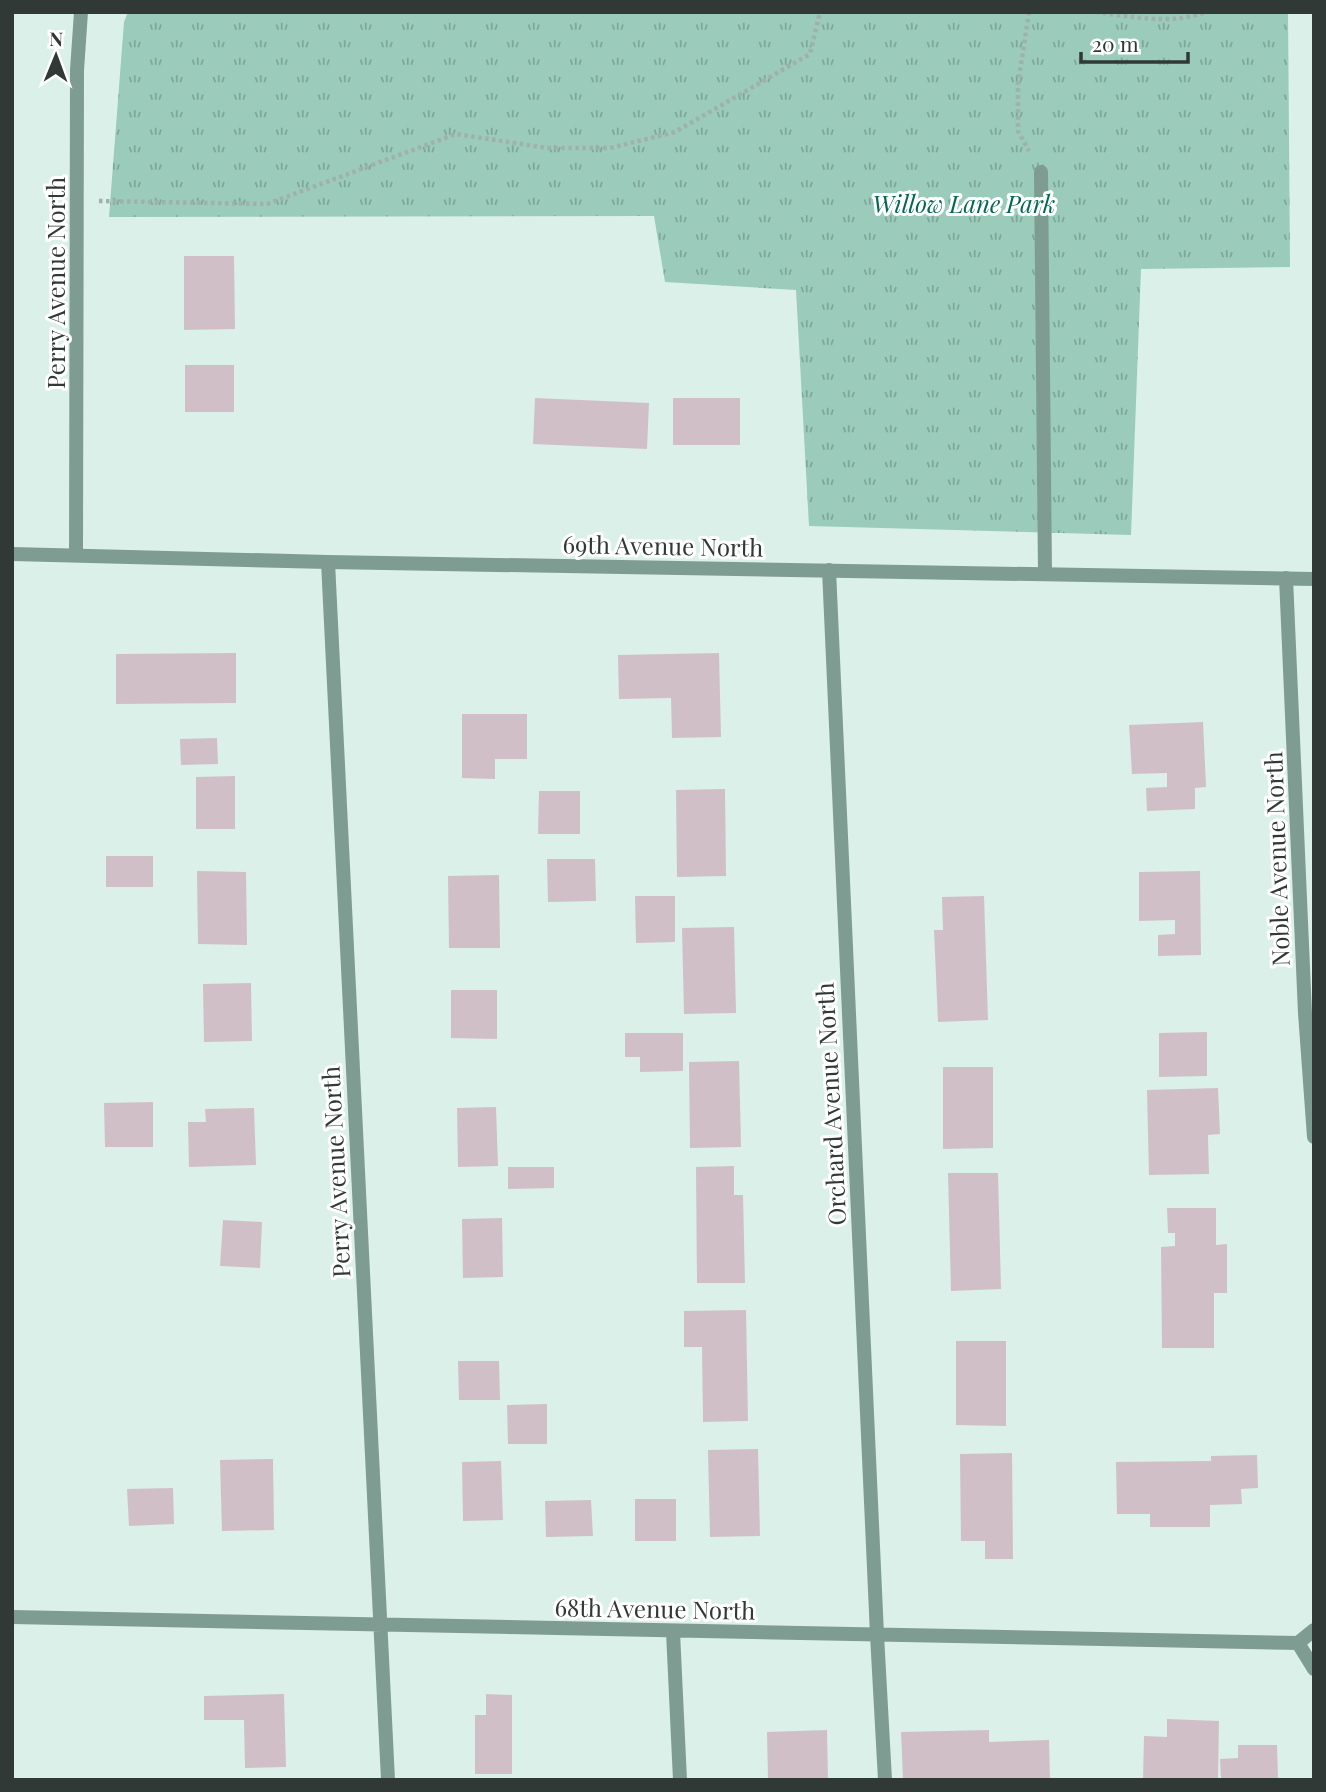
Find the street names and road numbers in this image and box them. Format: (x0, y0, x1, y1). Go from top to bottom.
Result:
street label: Perry Avenue North (39, 177, 71, 389)
street label: 69th Avenue North (562, 527, 764, 563)
street label: Noble Avenue North (1256, 751, 1296, 967)
street label: Orchard Avenue North (808, 982, 852, 1226)
street label: Perry Avenue North (313, 1065, 357, 1279)
street label: 68th Avenue North (554, 1590, 756, 1626)

